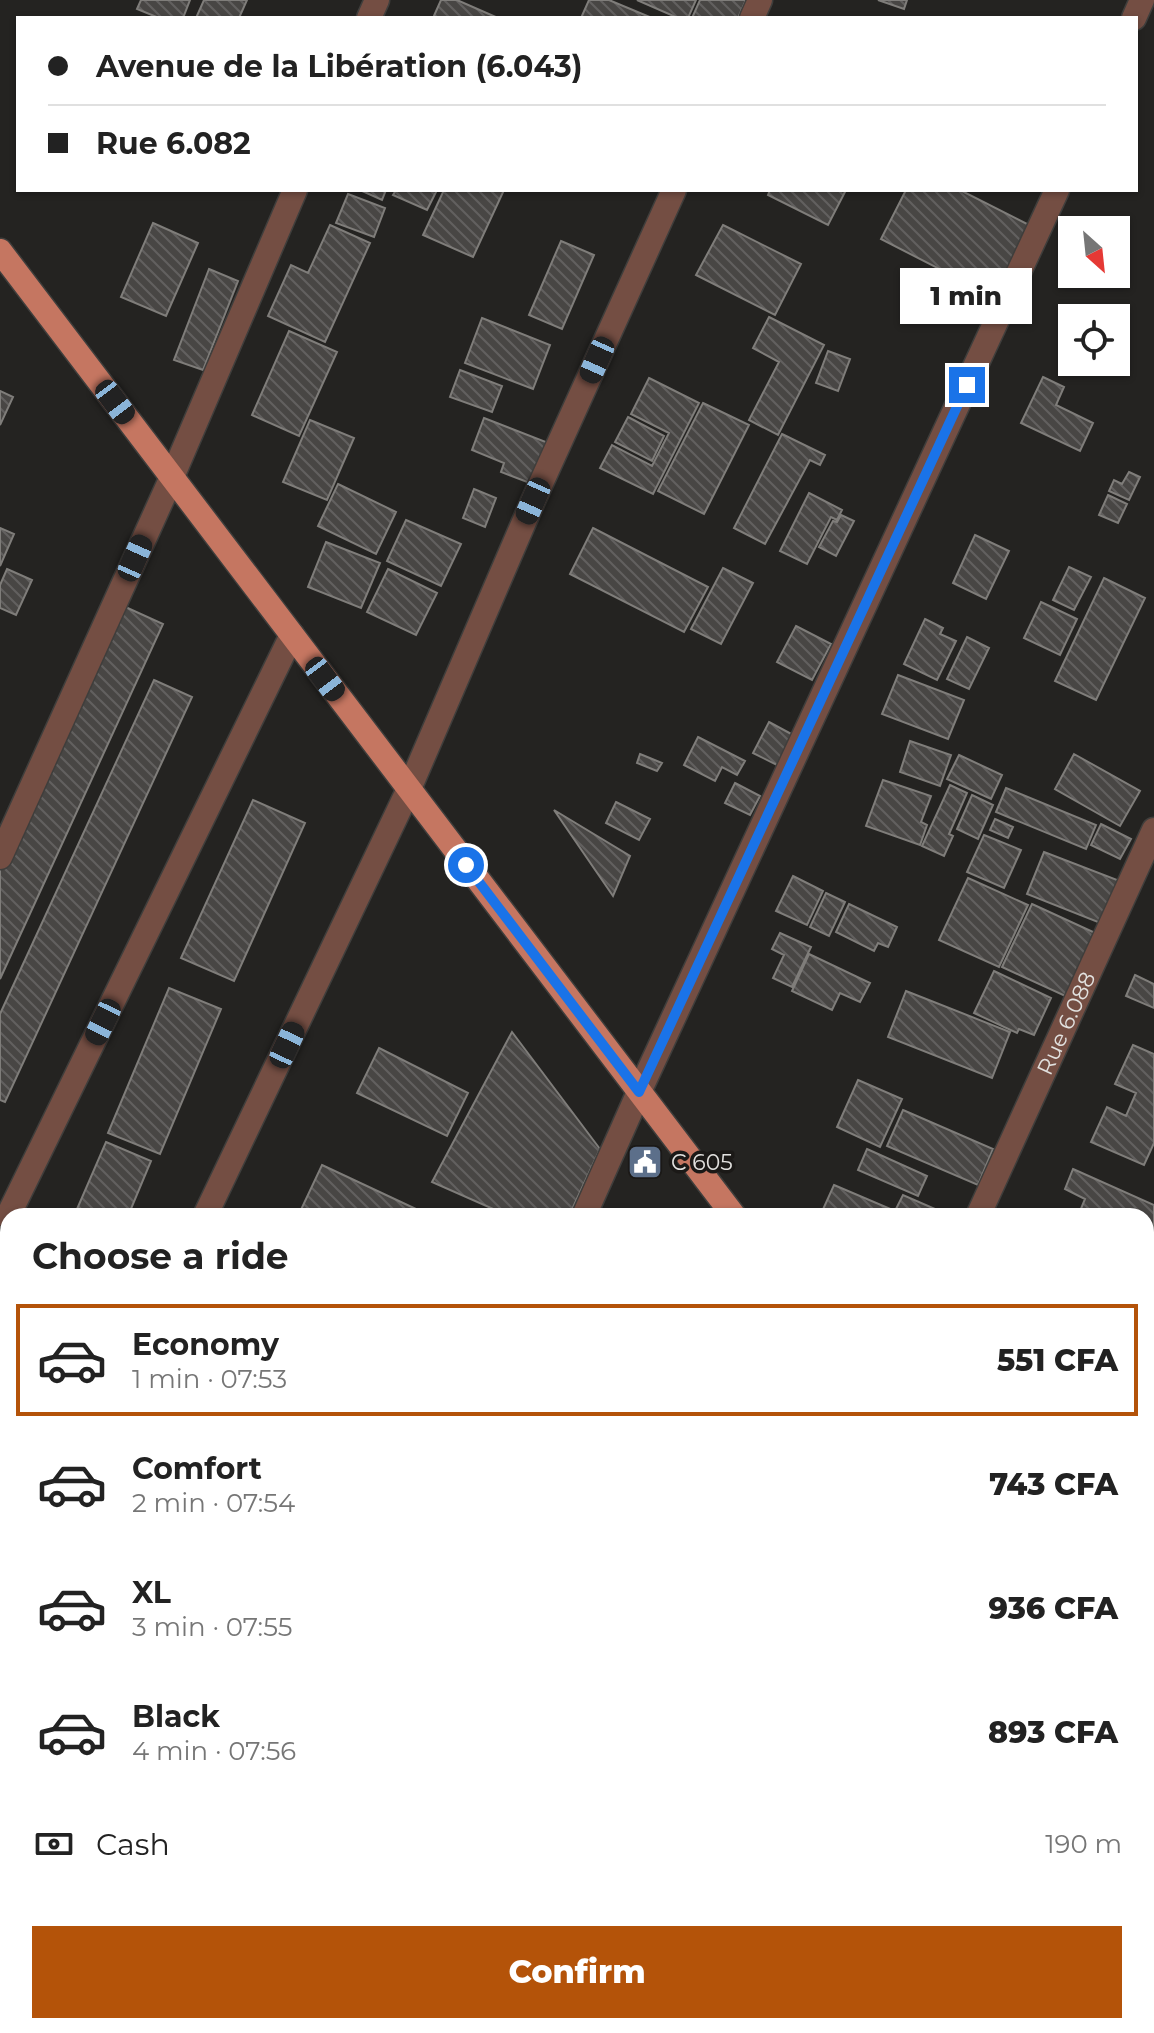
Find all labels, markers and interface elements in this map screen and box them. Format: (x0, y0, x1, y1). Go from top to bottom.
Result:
text: Avenue de la Libération (6.043) (96, 48, 582, 85)
text: Rue 6.082 (96, 125, 251, 162)
north arrow (1058, 216, 1130, 288)
map controls (1058, 216, 1130, 376)
callout: 1 min (901, 269, 1033, 325)
text: 1 min (930, 280, 1002, 312)
button: locate (1058, 304, 1130, 376)
car (576, 333, 618, 387)
route end (949, 367, 985, 403)
car (91, 376, 139, 428)
car (512, 474, 554, 528)
car (114, 531, 156, 585)
car (301, 653, 349, 705)
route start (448, 847, 484, 883)
street label: Rue 6.088 (1031, 967, 1101, 1079)
car (82, 995, 124, 1049)
car (266, 1018, 308, 1072)
public building icon: C 605 (626, 1143, 664, 1181)
place label: C 605 (671, 1149, 733, 1176)
text: Choose a ride (32, 1234, 289, 1278)
icon: car (36, 1324, 108, 1396)
text: Economy (132, 1326, 279, 1363)
text: 551 CFA (997, 1342, 1118, 1379)
text: 1 min · 07:53 (132, 1363, 287, 1395)
icon: car (36, 1448, 108, 1520)
text: Comfort (132, 1450, 262, 1487)
text: 743 CFA (989, 1466, 1118, 1503)
text: 2 min · 07:54 (132, 1487, 295, 1519)
icon: car (36, 1572, 108, 1644)
text: XL (132, 1574, 171, 1611)
text: 936 CFA (989, 1590, 1118, 1627)
text: 3 min · 07:55 (132, 1611, 292, 1643)
icon: car (36, 1696, 108, 1768)
text: Black (132, 1698, 220, 1735)
text: 893 CFA (988, 1714, 1118, 1751)
text: 4 min · 07:56 (132, 1735, 296, 1767)
icon: cash (32, 1822, 76, 1866)
text: Cash (96, 1826, 170, 1863)
text: 190 m (1045, 1828, 1122, 1860)
button: Confirm (32, 1926, 1122, 2018)

